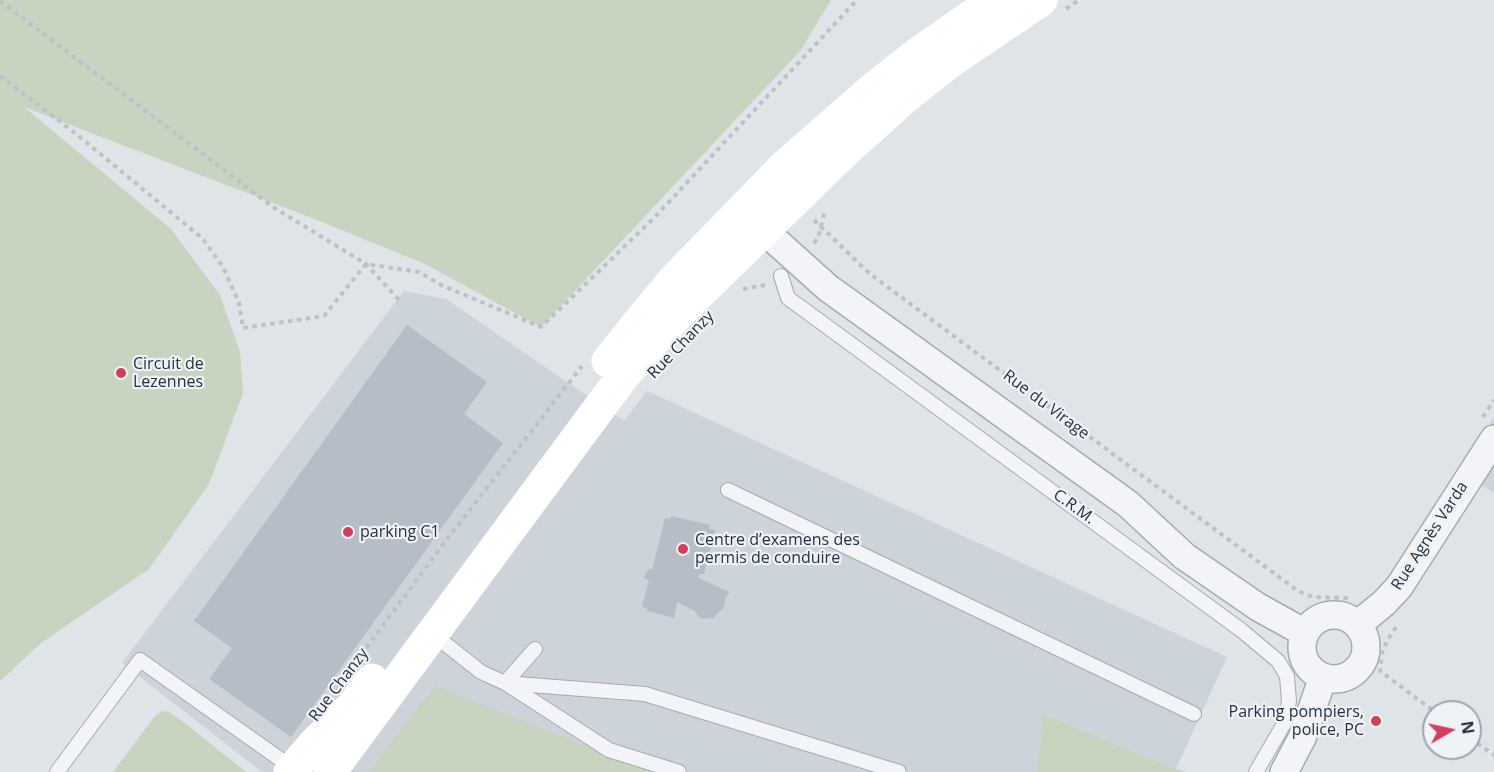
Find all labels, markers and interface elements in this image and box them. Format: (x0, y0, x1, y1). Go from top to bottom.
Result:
street label: Rue Chanzy (644, 307, 718, 383)
place label: Circuit de Lezennes (133, 354, 204, 392)
marker: Circuit de Lezennes (114, 366, 128, 380)
street label: Rue du Virage (999, 366, 1093, 444)
street label: Rue Agnès Varda (1388, 478, 1472, 594)
street label: C.R.M. (1049, 485, 1099, 529)
place label: parking C1 (360, 522, 440, 542)
marker: parking C1 (341, 525, 355, 539)
place label: Centre d’examens des permis de conduire (695, 530, 860, 568)
marker: Centre d’examens des permis de conduire (676, 542, 690, 556)
street label: Rue Chanzy (305, 645, 373, 725)
north arrow (1422, 700, 1482, 760)
place label: Parking pompiers, police, PC (1228, 702, 1364, 740)
marker: Parking pompiers, police, PC (1369, 714, 1383, 728)
text: N (1456, 719, 1480, 736)

